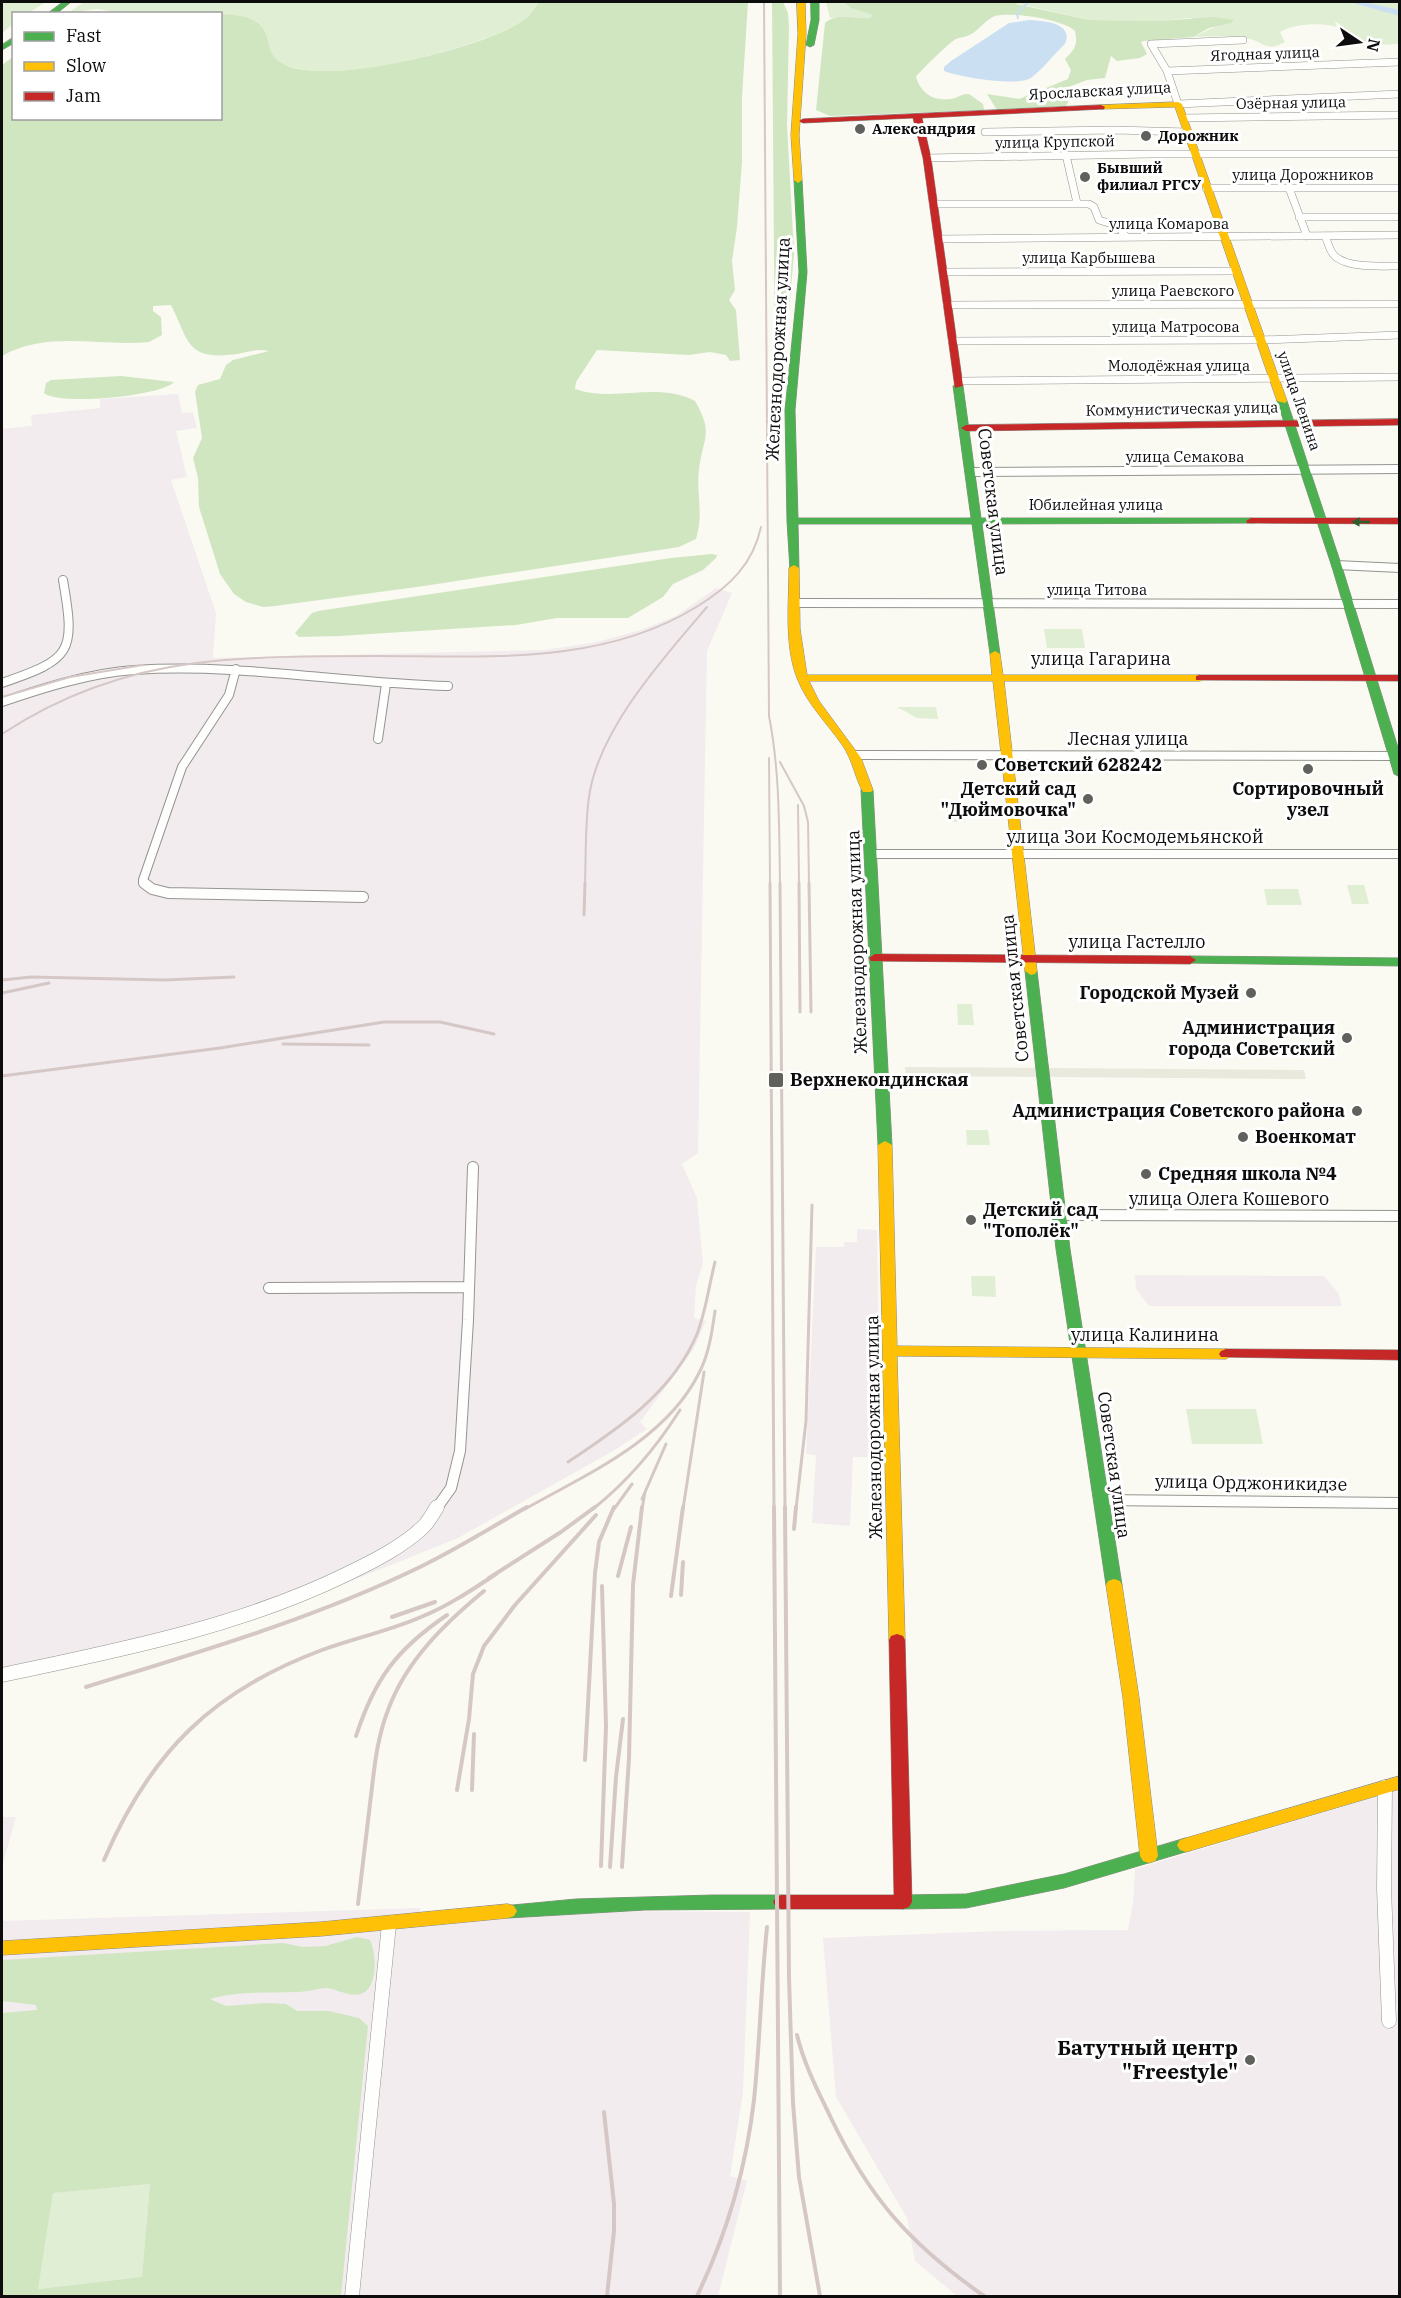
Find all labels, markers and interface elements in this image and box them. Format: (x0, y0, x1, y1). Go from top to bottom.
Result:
legend (12, 12, 222, 120)
north arrow (1329, 12, 1389, 72)
text: Fast (66, 24, 101, 47)
text: N (1362, 37, 1385, 54)
street label: Ягодная улица (1210, 42, 1320, 65)
text: Slow (66, 54, 106, 77)
street label: Ярославская улица (1028, 77, 1172, 104)
text: Jam (66, 84, 101, 107)
street label: Озёрная улица (1236, 92, 1346, 113)
place label: Александрия (872, 119, 976, 138)
marker: Александрия (853, 122, 867, 136)
place label: Дорожник (1158, 126, 1238, 145)
marker: Дорожник (1139, 129, 1153, 143)
street label: улица Крупской (995, 131, 1115, 152)
place label: Бывший филиал РГСУ (1097, 158, 1202, 194)
street label: улица Дорожников (1232, 165, 1374, 184)
marker: Бывший филиал РГСУ (1078, 170, 1092, 184)
street label: улица Комарова (1109, 214, 1229, 233)
street label: Железнодорожная улица (760, 236, 795, 462)
street label: улица Карбышева (1022, 248, 1156, 267)
street label: улица Раевского (1112, 281, 1234, 300)
street label: улица Матросова (1112, 317, 1240, 336)
street label: улица Ленина (1274, 349, 1325, 453)
street label: Молодёжная улица (1108, 356, 1250, 375)
street label: Коммунистическая улица (1085, 397, 1279, 420)
street label: Советская улица (973, 427, 1014, 577)
street label: улица Семакова (1126, 447, 1244, 466)
street label: Юбилейная улица (1029, 495, 1163, 514)
one-way arrow (1352, 517, 1371, 526)
street label: улица Титова (1047, 580, 1147, 599)
street label: улица Гагарина (1031, 647, 1171, 670)
street label: Лесная улица (1068, 727, 1189, 750)
place label: Советский 628242 (994, 753, 1162, 776)
marker: Советский 628242 (975, 758, 989, 772)
marker: Сортировочный узел (1301, 762, 1315, 776)
place label: Детский сад "Дюймовочка" (941, 777, 1076, 821)
place label: Сортировочный узел (1232, 777, 1384, 821)
marker: Детский сад "Дюймовочка" (1081, 792, 1095, 806)
street label: улица Зои Космодемьянской (1006, 825, 1264, 848)
street label: Железнодорожная улица (841, 829, 872, 1054)
street label: Советская улица (995, 913, 1034, 1063)
street label: улица Гастелло (1069, 930, 1205, 953)
place label: Городской Музей (1080, 981, 1239, 1004)
marker: Городской Музей (1244, 986, 1258, 1000)
place label: Администрация города Советский (1169, 1016, 1335, 1060)
marker: Администрация города Советский (1340, 1031, 1354, 1045)
place label: Верхнекондинская (790, 1068, 969, 1091)
marker: Верхнекондинская (767, 1071, 785, 1089)
place label: Администрация Советского района (1012, 1099, 1345, 1122)
marker: Администрация Советского района (1350, 1104, 1364, 1118)
place label: Военкомат (1255, 1125, 1356, 1148)
marker: Военкомат (1236, 1130, 1250, 1144)
place label: Средняя школа №4 (1158, 1162, 1337, 1185)
marker: Средняя школа №4 (1139, 1167, 1153, 1181)
street label: улица Олега Кошевого (1129, 1187, 1329, 1210)
place label: Детский сад "Тополёк" (983, 1198, 1099, 1242)
marker: Детский сад "Тополёк" (964, 1213, 978, 1227)
street label: Железнодорожная улица (860, 1315, 887, 1539)
street label: улица Калинина (1071, 1323, 1219, 1346)
street label: Советская улица (1093, 1390, 1136, 1540)
street label: улица Орджоникидзе (1155, 1469, 1347, 1496)
place label: Батутный центр "Freestyle" (1057, 2033, 1238, 2085)
marker: Батутный центр "Freestyle" (1243, 2053, 1257, 2067)

